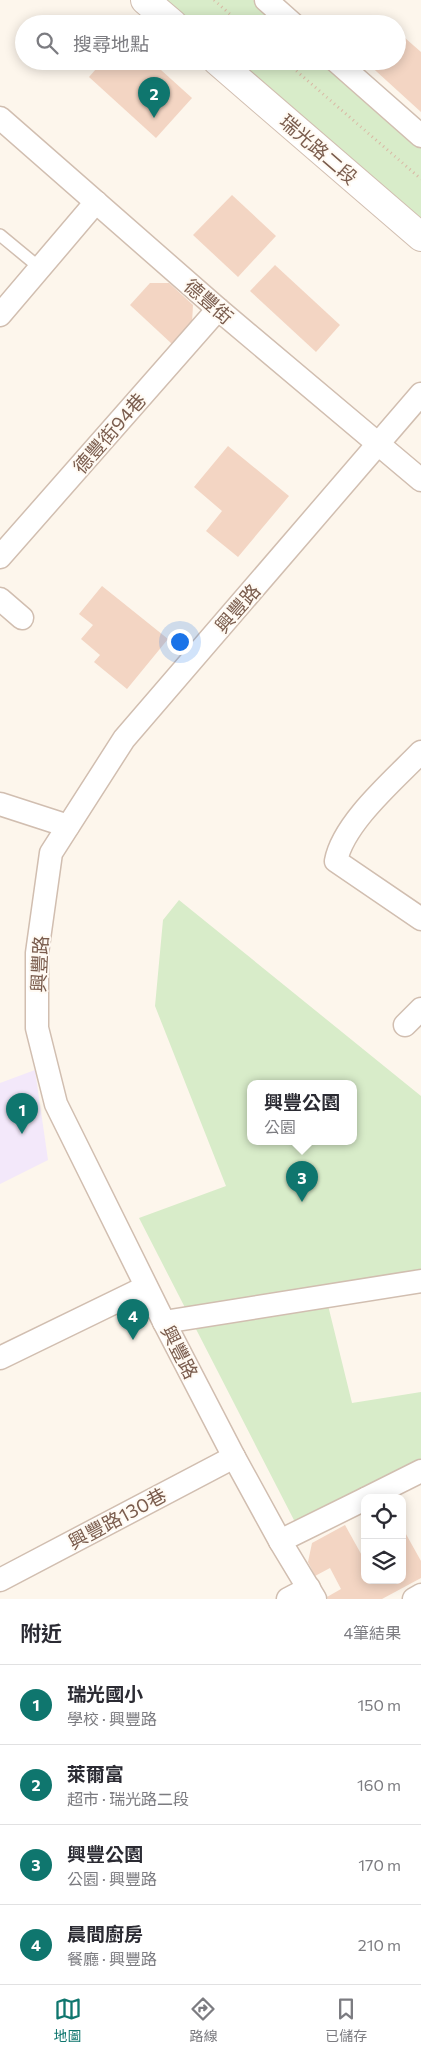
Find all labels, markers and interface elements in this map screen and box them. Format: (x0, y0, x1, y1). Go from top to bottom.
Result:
search box (15, 15, 406, 70)
icon: search (33, 29, 61, 57)
text: 搜尋地點 (73, 32, 149, 55)
pin: 2 (138, 77, 170, 118)
street label: 瑞光路二段 (276, 109, 362, 189)
street label: 德豐街 (180, 274, 238, 328)
street label: 德豐街94巷 (68, 388, 150, 478)
street label: 興豐路 (210, 579, 264, 637)
your location (167, 629, 193, 655)
street label: 興豐路 (26, 935, 52, 993)
popup (247, 1080, 357, 1145)
text: 興豐公園 (264, 1090, 340, 1113)
pin: 1 (6, 1093, 38, 1134)
text: 公園 (264, 1117, 296, 1136)
pin: 3 (286, 1161, 318, 1202)
pin: 4 (117, 1299, 149, 1340)
street label: 興豐路 (157, 1321, 203, 1383)
street label: 興豐路130巷 (64, 1483, 170, 1553)
map controls (361, 1494, 406, 1584)
button: locate (361, 1494, 406, 1539)
button: layers (361, 1539, 406, 1584)
text: 附近 (20, 1620, 62, 1645)
text: 4筆結果 (343, 1623, 401, 1642)
text: 瑞光國小 (67, 1682, 143, 1705)
text: 1 (32, 1695, 40, 1714)
text: 150 m (358, 1695, 401, 1714)
text: 學校 · 興豐路 (67, 1709, 157, 1728)
text: 萊爾富 (67, 1762, 124, 1785)
text: 2 (31, 1775, 41, 1794)
text: 160 m (357, 1775, 401, 1794)
text: 超市 · 瑞光路二段 (67, 1789, 189, 1808)
text: 興豐公園 (67, 1842, 143, 1865)
text: 3 (31, 1855, 41, 1874)
text: 170 m (358, 1855, 401, 1874)
text: 公園 · 興豐路 (67, 1869, 157, 1888)
text: 晨間廚房 (67, 1922, 143, 1945)
text: 4 (31, 1935, 41, 1954)
text: 210 m (358, 1935, 401, 1954)
text: 餐廳 · 興豐路 (67, 1949, 157, 1968)
tab: 地圖 (54, 1995, 82, 2045)
tab: 路線 (189, 1995, 217, 2045)
tab: 已儲存 (325, 1995, 367, 2045)

